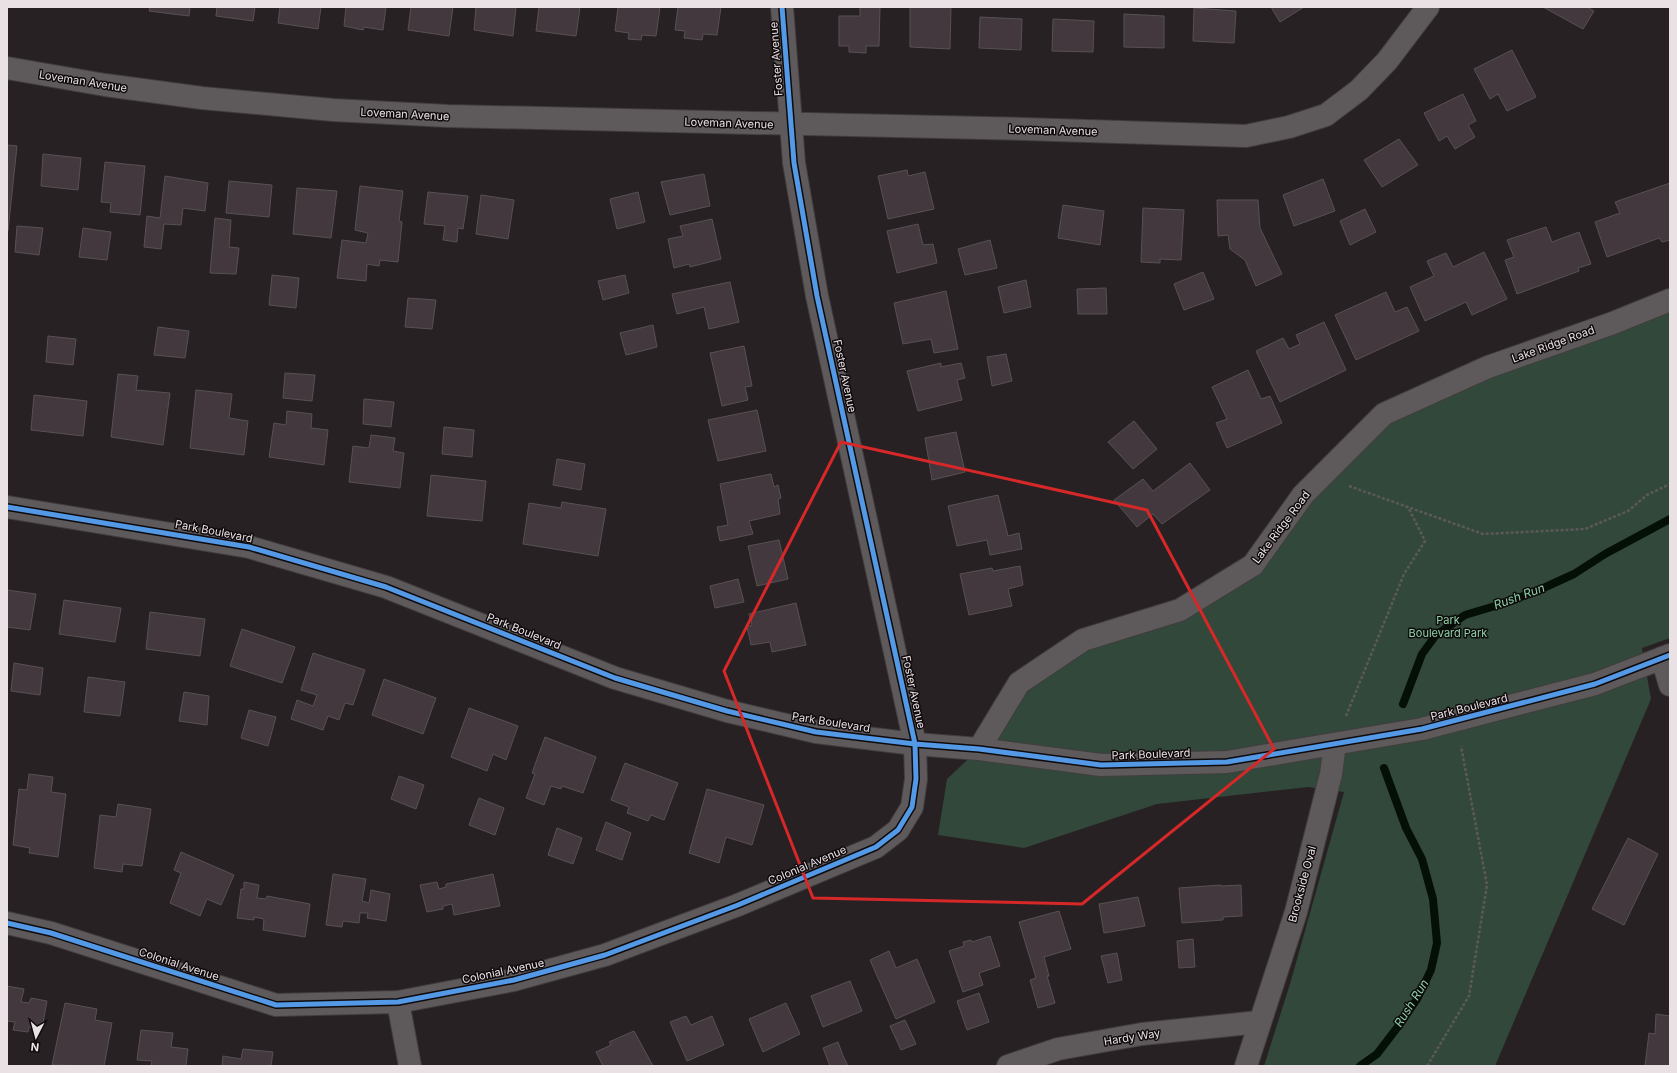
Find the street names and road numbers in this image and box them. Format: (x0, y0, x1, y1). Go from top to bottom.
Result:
street label: Foster Avenue (766, 21, 786, 97)
street label: Loveman Avenue (38, 67, 128, 95)
street label: Loveman Avenue (360, 105, 450, 123)
street label: Loveman Avenue (684, 114, 774, 132)
street label: Loveman Avenue (1008, 121, 1098, 139)
street label: Lake Ridge Road (1510, 323, 1596, 365)
street label: Foster Avenue (830, 338, 860, 414)
street label: Lake Ridge Road (1249, 488, 1313, 566)
street label: Park Boulevard (174, 517, 254, 545)
street label: Park Boulevard (485, 610, 563, 652)
street label: Foster Avenue (899, 654, 929, 730)
street label: Park Boulevard (1429, 691, 1509, 723)
street label: Park Boulevard (791, 709, 871, 735)
street label: Park Boulevard (1111, 746, 1191, 762)
street label: Colonial Avenue (766, 842, 848, 888)
street label: Brookside Oval (1285, 844, 1319, 924)
street label: Colonial Avenue (137, 944, 221, 984)
street label: Colonial Avenue (461, 955, 545, 987)
street label: Hardy Way (1103, 1026, 1161, 1048)

